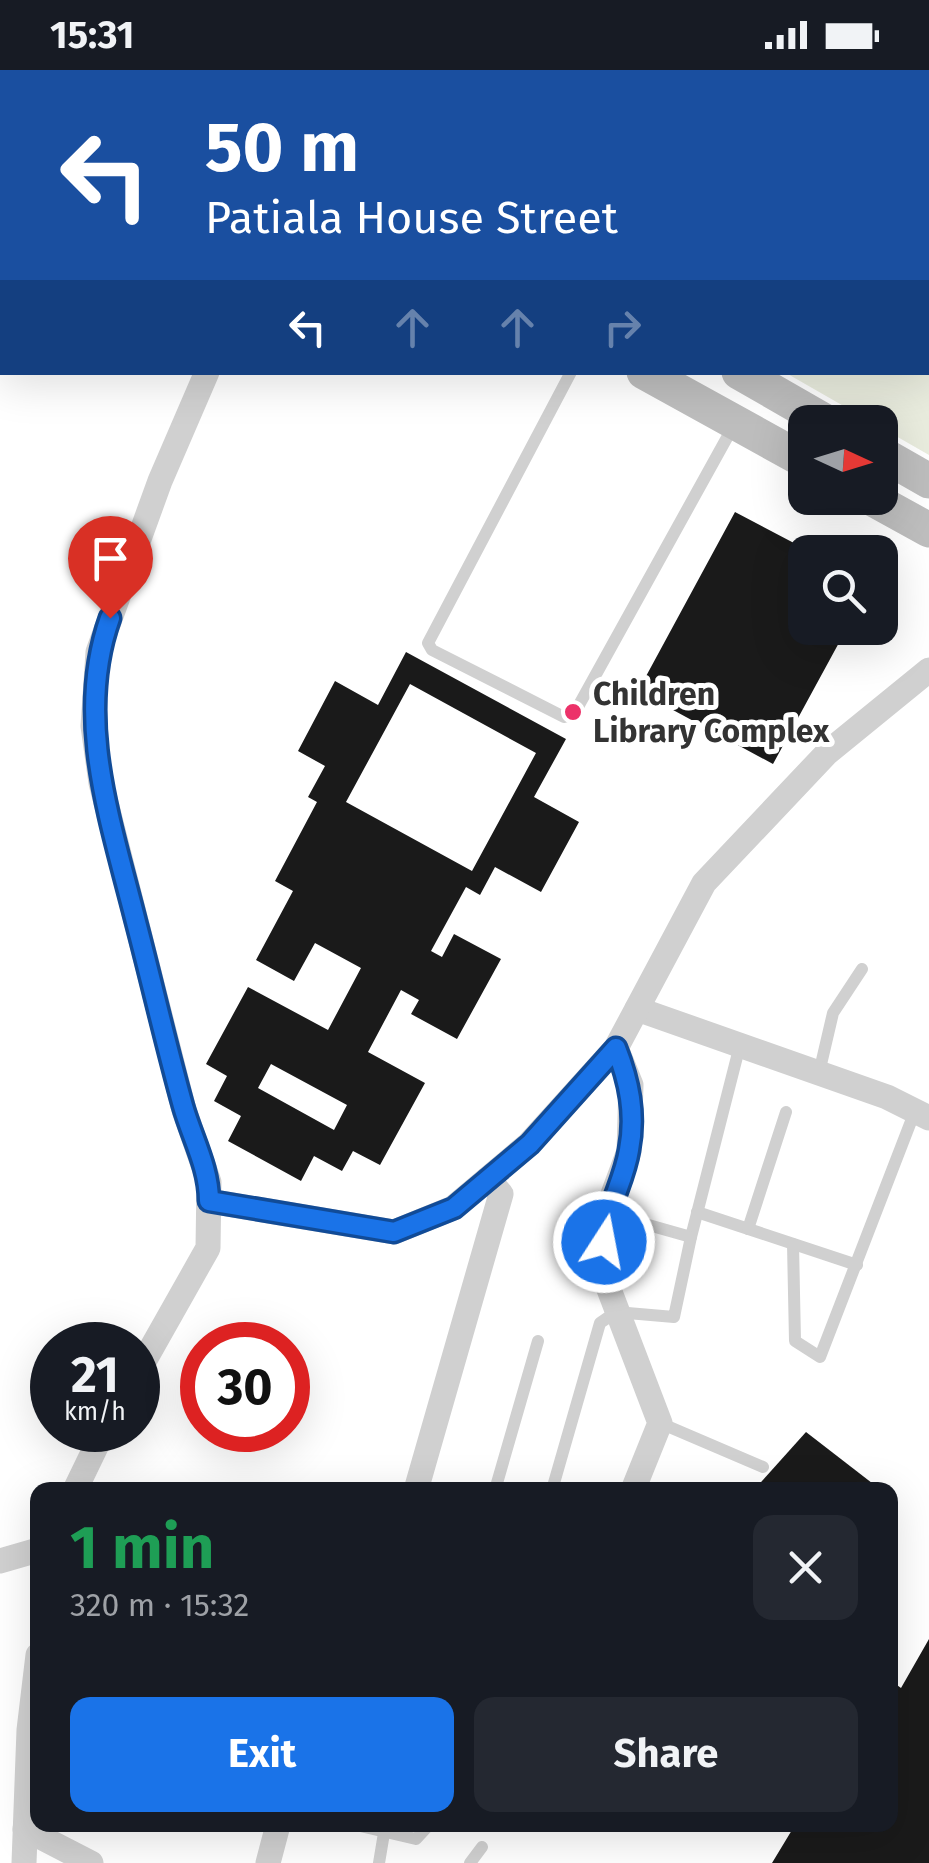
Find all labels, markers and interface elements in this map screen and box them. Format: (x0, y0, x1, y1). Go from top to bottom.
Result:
text: 15:31 (50, 12, 134, 58)
text: 50 m (205, 106, 359, 190)
icon: left (40, 110, 170, 240)
text: Patiala House Street (205, 191, 618, 245)
icon: left (280, 300, 335, 355)
icon: ahead (385, 300, 440, 355)
icon: ahead (490, 300, 545, 355)
icon: right (595, 300, 650, 355)
north arrow (788, 405, 898, 515)
map controls (788, 405, 898, 645)
pin (68, 516, 153, 619)
icon: arrive (83, 531, 138, 586)
button: search (788, 535, 898, 645)
place label: Children Library Complex (593, 675, 830, 750)
marker: Children Library Complex (562, 701, 584, 723)
position arrow (552, 1190, 656, 1294)
speed limit sign: 30 (180, 1322, 310, 1452)
text: 21 (71, 1345, 119, 1405)
text: km/h (64, 1397, 126, 1427)
text: 1 min (70, 1512, 214, 1584)
button: close (753, 1515, 858, 1620)
text: 320 m · 15:32 (70, 1586, 249, 1624)
button: Exit (70, 1697, 454, 1812)
button: Share (474, 1697, 858, 1812)

